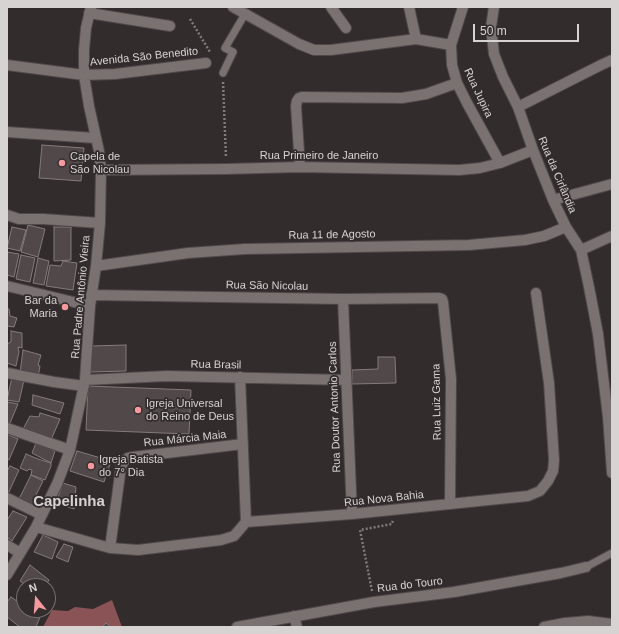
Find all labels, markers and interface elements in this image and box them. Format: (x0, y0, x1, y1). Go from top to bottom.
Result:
scale bar (475, 16, 581, 42)
text: 50 m (480, 24, 507, 38)
street label: Avenida São Benedito (89, 45, 199, 69)
street label: Rua Jupira (461, 66, 495, 120)
street label: Rua da Cirlândia (535, 135, 579, 215)
street label: Rua Primeiro de Janeiro (260, 149, 378, 163)
place label: Capela de São Nicolau (70, 150, 129, 176)
marker: Capela de São Nicolau (57, 158, 67, 168)
street label: Rua 11 de Agosto (288, 228, 376, 242)
street label: Rua Padre Antônio Vieira (69, 235, 93, 359)
street label: Rua São Nicolau (226, 279, 308, 293)
place label: Bar da Maria (25, 294, 57, 320)
marker: Bar da Maria (60, 302, 70, 312)
street label: Rua Doutor Antonio Carlos (326, 341, 344, 473)
street label: Rua Brasil (191, 358, 241, 372)
street label: Rua Luiz Gama (430, 364, 444, 440)
place label: Igreja Universal do Reino de Deus (146, 397, 234, 423)
marker: Igreja Universal do Reino de Deus (133, 405, 143, 415)
street label: Rua Márcia Maia (143, 428, 227, 450)
place label: Igreja Batista do 7° Dia (99, 453, 163, 479)
marker: Igreja Batista do 7° Dia (86, 461, 96, 471)
street label: Rua Nova Bahia (343, 488, 425, 510)
district label: Capelinha (33, 493, 105, 511)
street label: Rua do Touro (376, 574, 444, 596)
north arrow (16, 578, 56, 618)
text: N (27, 581, 38, 594)

